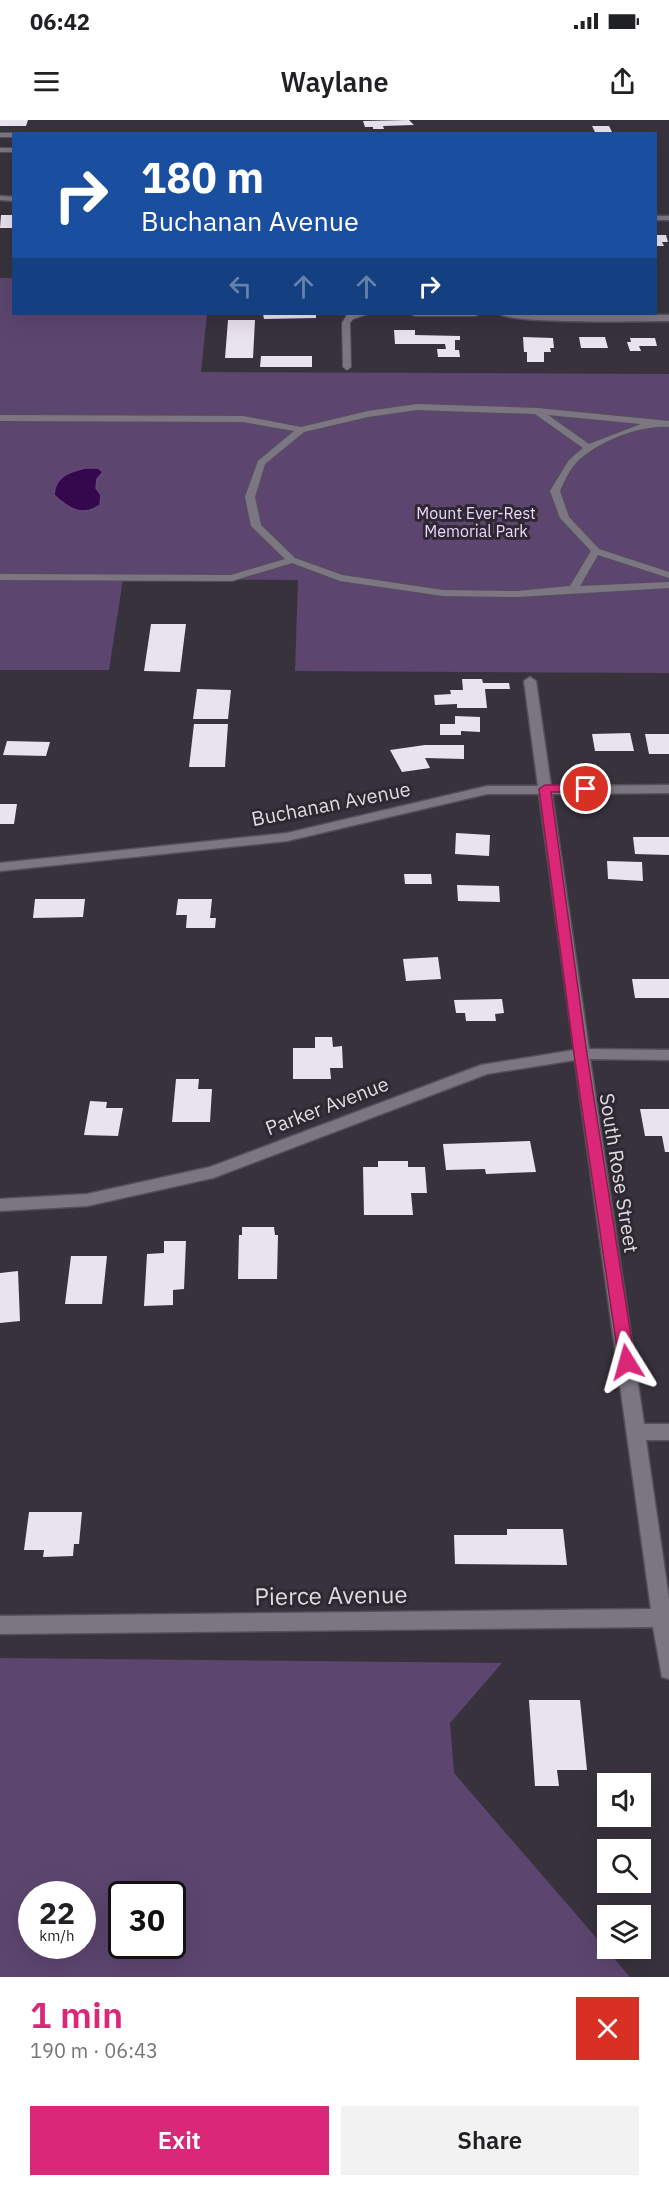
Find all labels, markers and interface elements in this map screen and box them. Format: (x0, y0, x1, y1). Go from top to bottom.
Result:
text: 06:42 (30, 7, 90, 36)
text: Waylane (281, 64, 388, 99)
icon: menu (30, 65, 63, 98)
icon: share (606, 65, 639, 98)
text: 180 m (141, 150, 264, 205)
icon: right (42, 156, 120, 234)
text: Buchanan Avenue (141, 203, 359, 238)
icon: left (224, 270, 257, 303)
icon: ahead (287, 270, 320, 303)
icon: ahead (350, 270, 383, 303)
icon: right (413, 270, 446, 303)
park label: Mount Ever-Rest Memorial Park (416, 503, 536, 541)
pin (560, 763, 611, 814)
icon: arrive (569, 772, 602, 805)
street label: Buchanan Avenue (249, 775, 413, 832)
street label: Parker Avenue (261, 1070, 392, 1141)
street label: South Rose Street (594, 1091, 645, 1255)
position arrow (595, 1330, 659, 1394)
street label: Pierce Avenue (254, 1578, 408, 1612)
map controls (597, 1773, 651, 1959)
button: sound (597, 1773, 651, 1827)
button: search (597, 1839, 651, 1893)
speed limit sign: 30 (108, 1881, 186, 1959)
text: 22 (39, 1893, 75, 1932)
button: layers (597, 1905, 651, 1959)
text: km/h (39, 1926, 75, 1945)
text: 1 min (30, 1991, 123, 2038)
button: close (576, 1997, 639, 2060)
text: 190 m · 06:43 (30, 2037, 158, 2064)
button: Exit (30, 2106, 329, 2175)
button: Share (341, 2106, 639, 2175)

